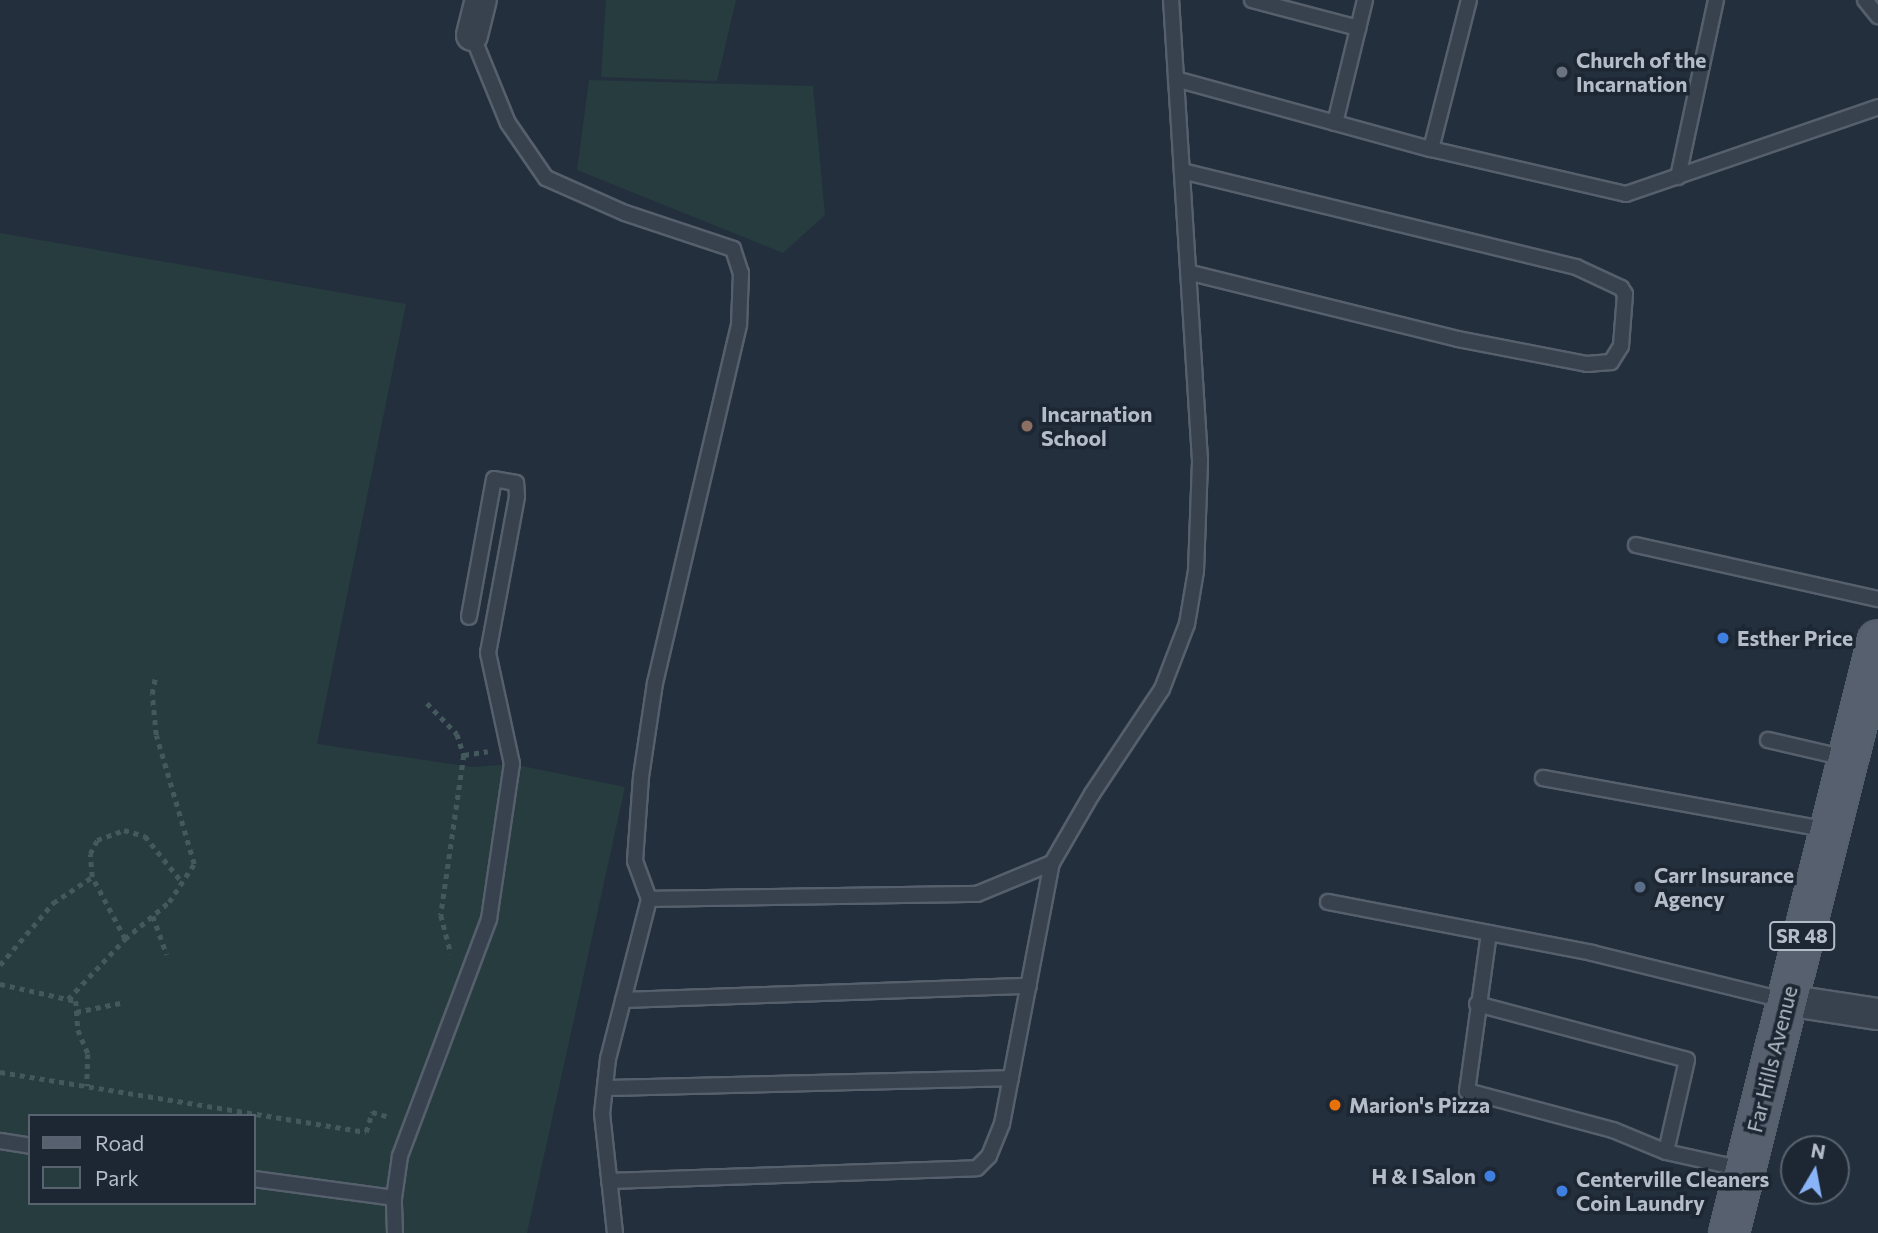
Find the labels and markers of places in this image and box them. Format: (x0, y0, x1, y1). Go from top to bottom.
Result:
place label: Church of the Incarnation (1576, 47, 1706, 97)
marker: Church of the Incarnation (1554, 64, 1570, 80)
place label: Incarnation School (1041, 401, 1152, 451)
marker: Incarnation School (1019, 418, 1035, 434)
place label: Esther Price (1737, 625, 1853, 651)
marker: Esther Price (1715, 630, 1731, 646)
place label: Carr Insurance Agency (1654, 862, 1794, 912)
marker: Carr Insurance Agency (1632, 879, 1648, 895)
place label: Marion's Pizza (1349, 1092, 1490, 1118)
marker: Marion's Pizza (1327, 1097, 1343, 1113)
place label: H & I Salon (1371, 1163, 1476, 1189)
place label: Centerville Cleaners Coin Laundry (1576, 1166, 1769, 1216)
marker: H & I Salon (1482, 1168, 1498, 1184)
marker: Centerville Cleaners Coin Laundry (1554, 1183, 1570, 1199)

